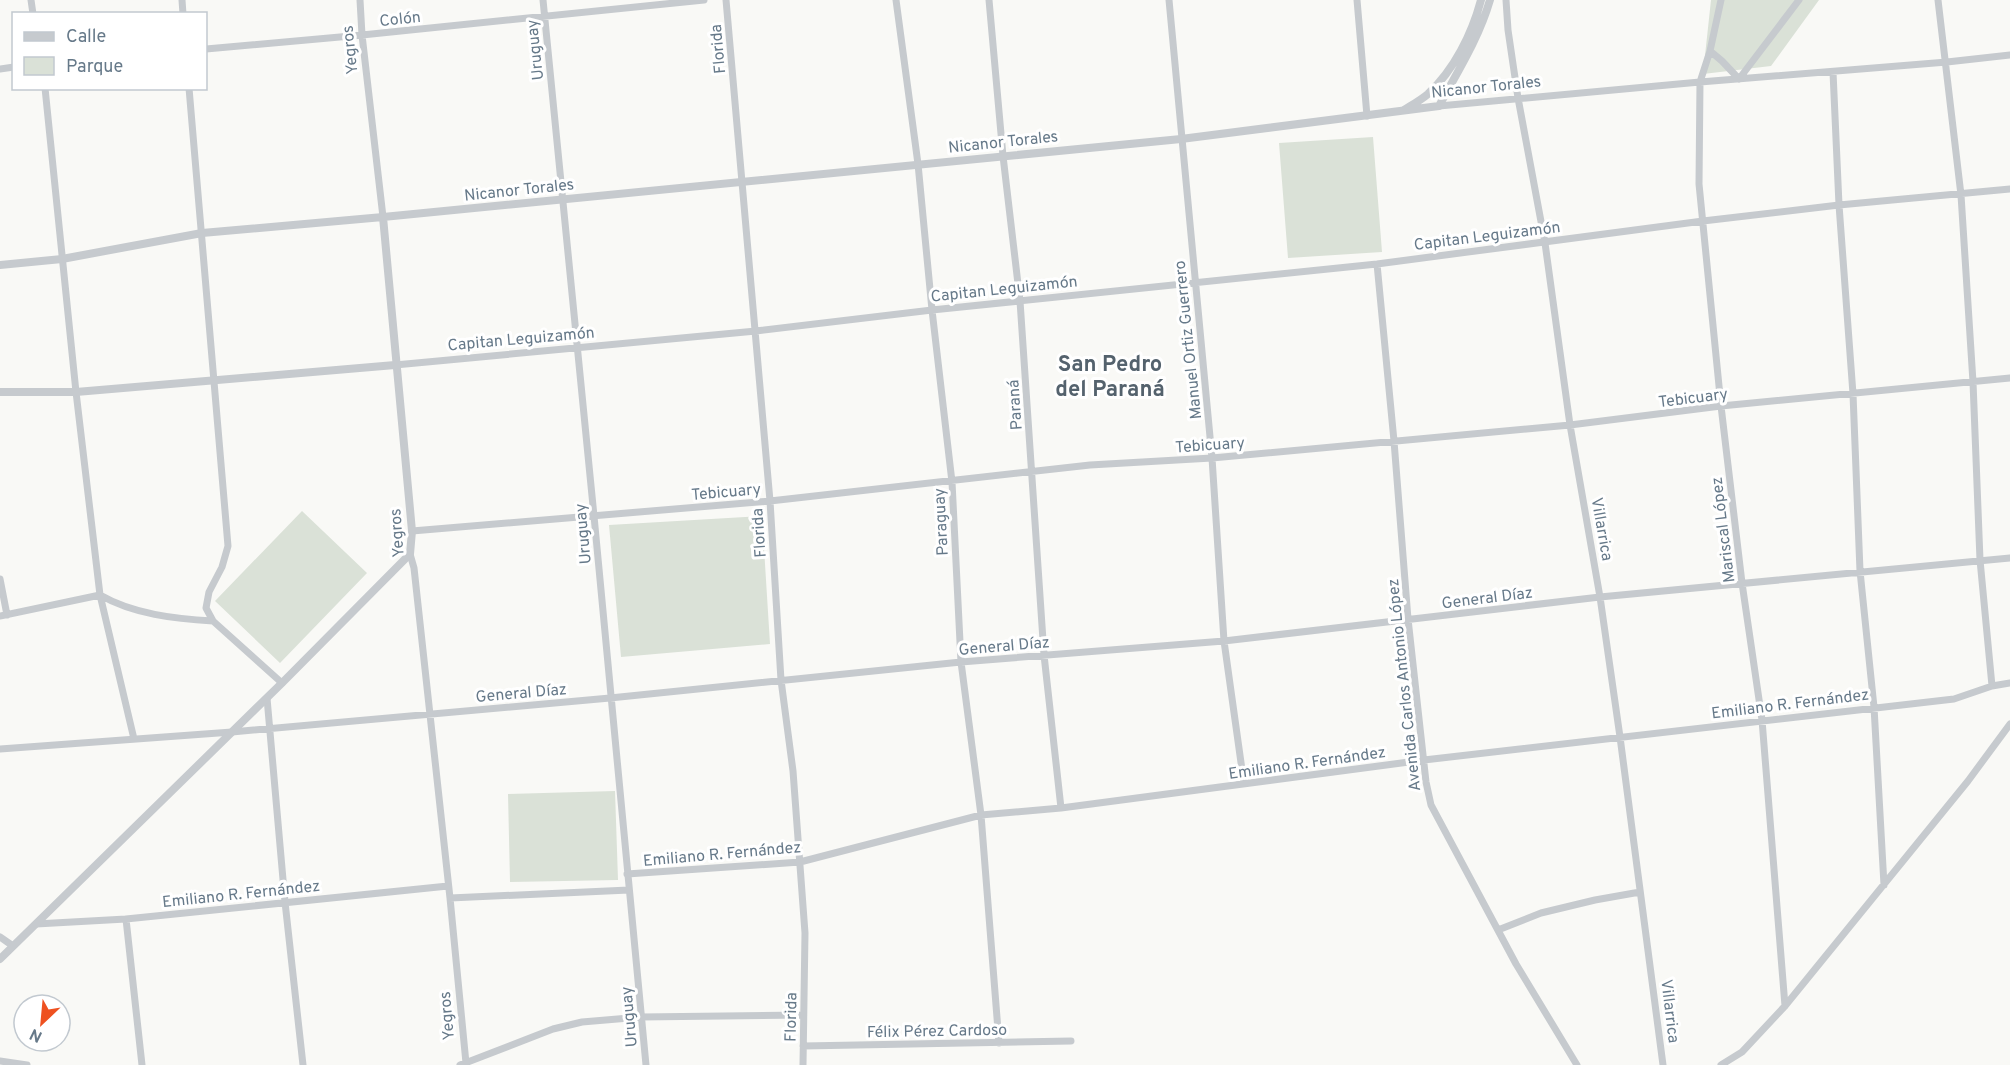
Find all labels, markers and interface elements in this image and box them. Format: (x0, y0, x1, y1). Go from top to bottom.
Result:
street label: Colón (379, 8, 422, 32)
legend (12, 12, 207, 90)
street label: Uruguay (523, 18, 549, 81)
street label: Florida (707, 23, 731, 74)
street label: Yegros (338, 24, 363, 75)
text: Calle (66, 26, 106, 49)
text: Parque (66, 56, 123, 79)
street label: Nicanor Torales (1430, 72, 1542, 104)
street label: Nicanor Torales (947, 127, 1059, 159)
street label: Nicanor Torales (463, 175, 575, 207)
street label: Capitan Leguizamón (1413, 218, 1562, 256)
street label: Manuel Ortiz Guerrero (1171, 259, 1207, 420)
street label: Capitan Leguizamón (930, 272, 1079, 308)
street label: Capitan Leguizamón (447, 324, 596, 356)
district label: San Pedro del Paraná (1055, 352, 1165, 404)
street label: Paraná (1004, 379, 1028, 431)
street label: Tebicuary (1657, 385, 1729, 413)
street label: Tebicuary (1175, 434, 1246, 458)
street label: Mariscal López (1708, 476, 1740, 584)
street label: Tebicuary (690, 480, 762, 506)
street label: Paraguay (930, 487, 954, 556)
street label: Villarrica (1586, 496, 1616, 563)
street label: Uruguay (571, 503, 597, 565)
street label: Florida (748, 507, 772, 558)
street label: Yegros (386, 508, 410, 558)
street label: Avenida Carlos Antonio López (1384, 577, 1426, 792)
street label: General Díaz (1441, 583, 1534, 614)
street label: General Díaz (958, 633, 1051, 661)
street label: General Díaz (475, 680, 568, 708)
street label: Emiliano R. Fernández (1710, 685, 1870, 725)
street label: Emiliano R. Fernández (1227, 743, 1387, 785)
street label: Emiliano R. Fernández (642, 838, 802, 872)
street label: Emiliano R. Fernández (161, 877, 321, 913)
street label: Villarrica (1655, 978, 1683, 1044)
street label: Uruguay (617, 986, 643, 1048)
street label: Yegros (436, 991, 460, 1041)
street label: Florida (782, 992, 802, 1042)
north arrow (12, 993, 72, 1053)
street label: Félix Pérez Cardoso (867, 1021, 1007, 1043)
text: N (27, 1023, 46, 1046)

